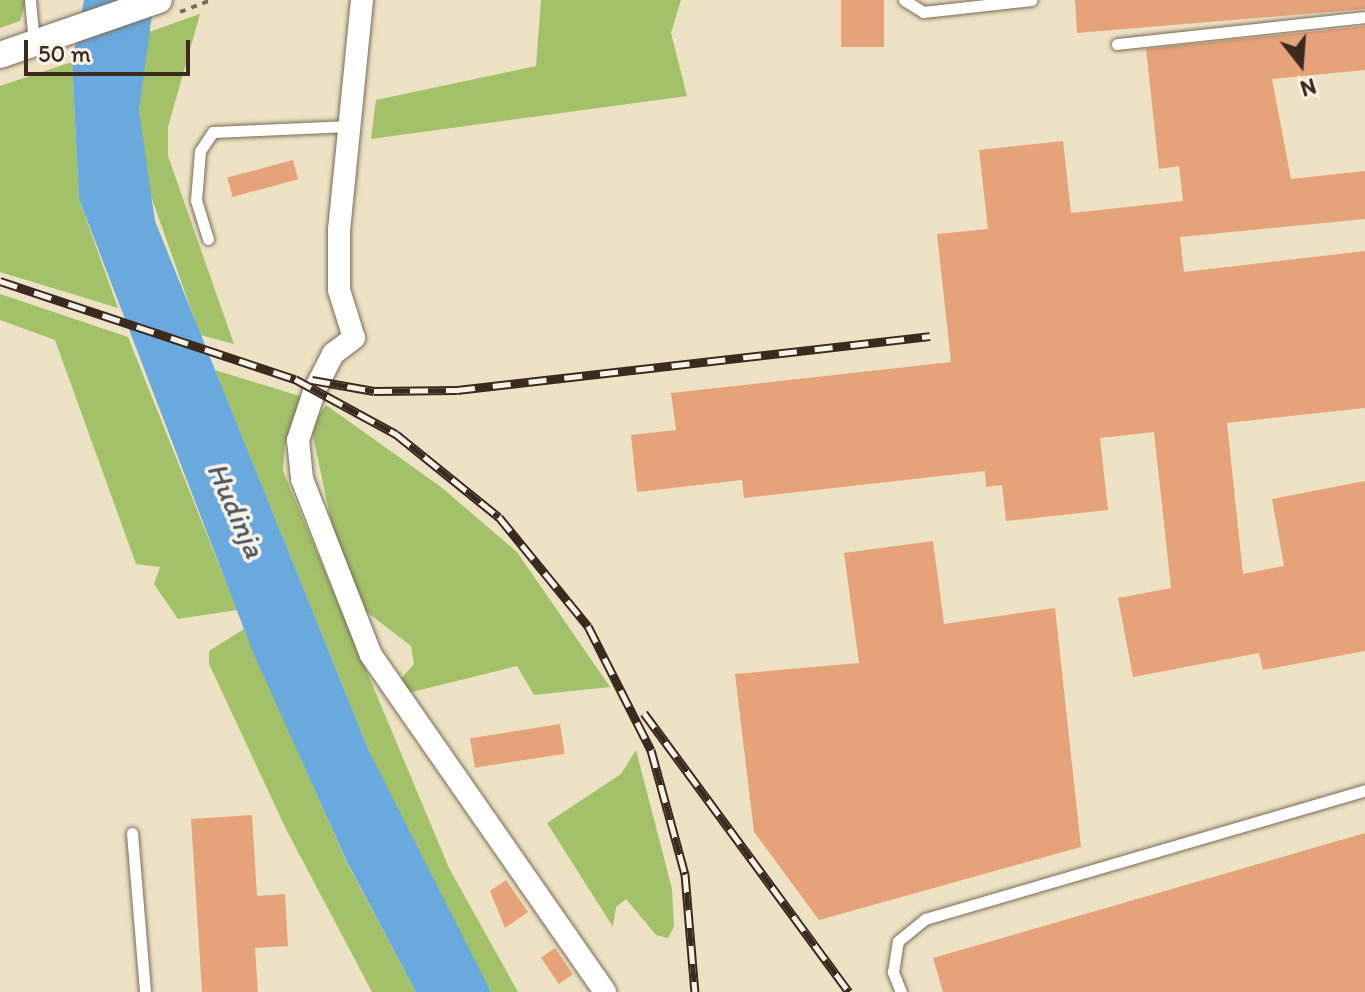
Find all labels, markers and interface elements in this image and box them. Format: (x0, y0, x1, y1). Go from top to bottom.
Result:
scale bar (28, 24, 194, 74)
north arrow (1261, 24, 1341, 104)
text: 50 m (38, 39, 91, 68)
text: N (1297, 72, 1319, 103)
water label: Hudinja (199, 457, 273, 563)

